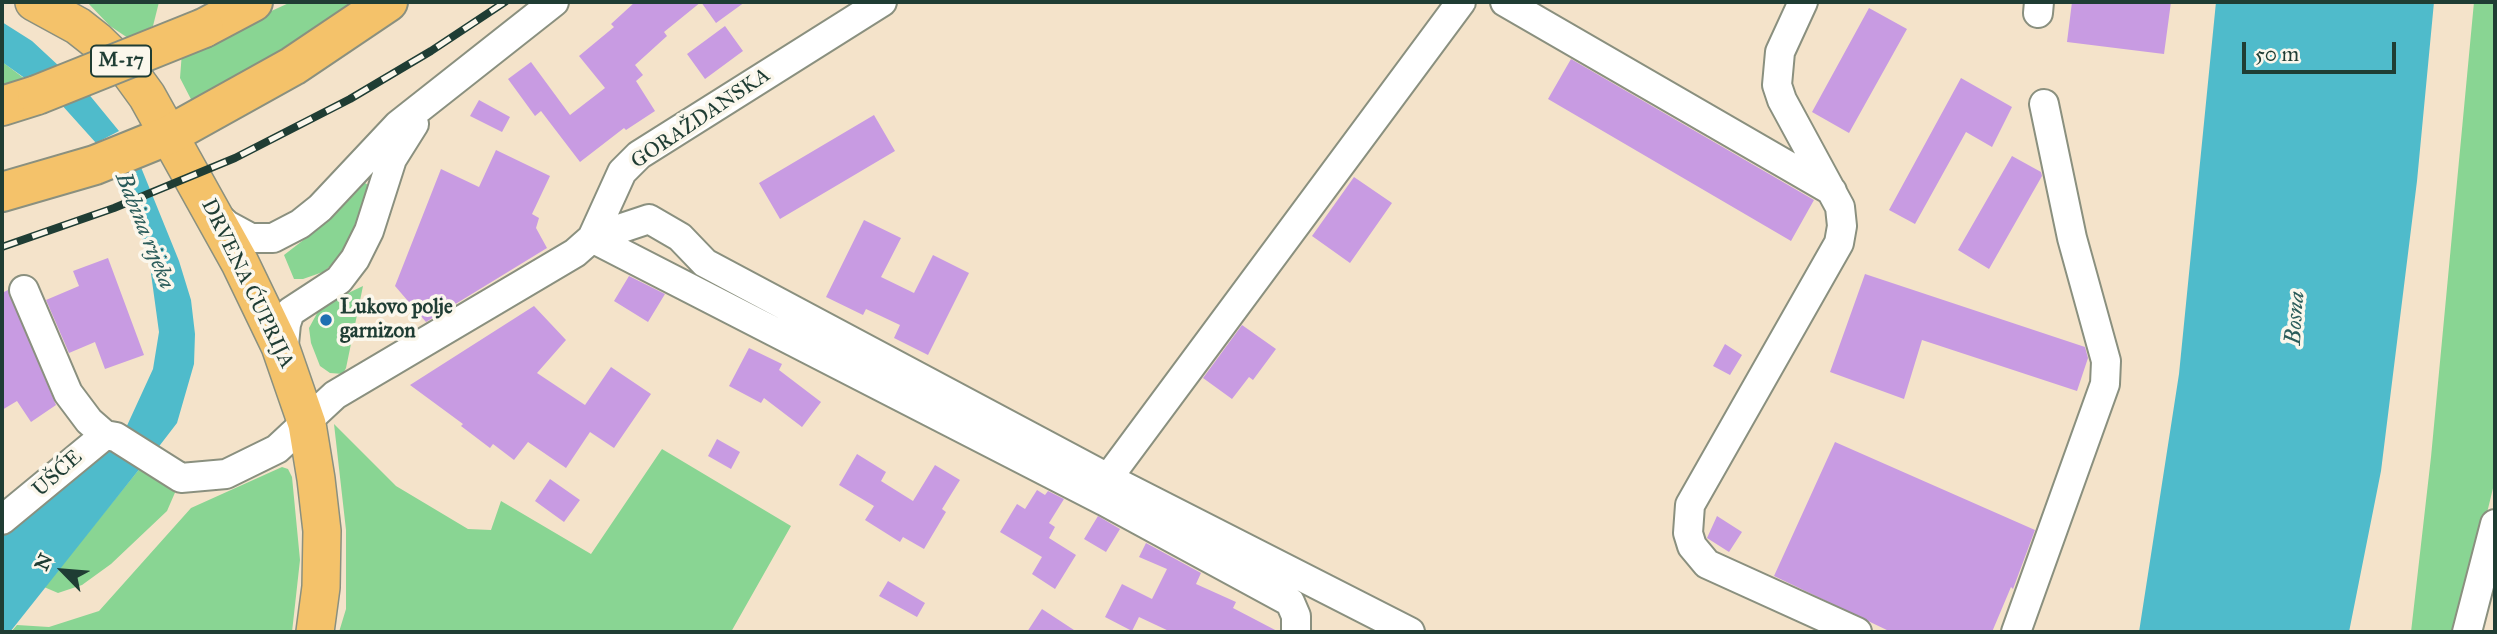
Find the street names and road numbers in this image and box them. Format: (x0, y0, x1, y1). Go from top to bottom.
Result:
road number: M-17 (91, 45, 151, 76)
street label: GORAŽDANSKA (627, 63, 775, 175)
street label: DRVENA ĆUPRIJA (195, 195, 299, 373)
street label: UŠĆE (28, 445, 88, 503)

